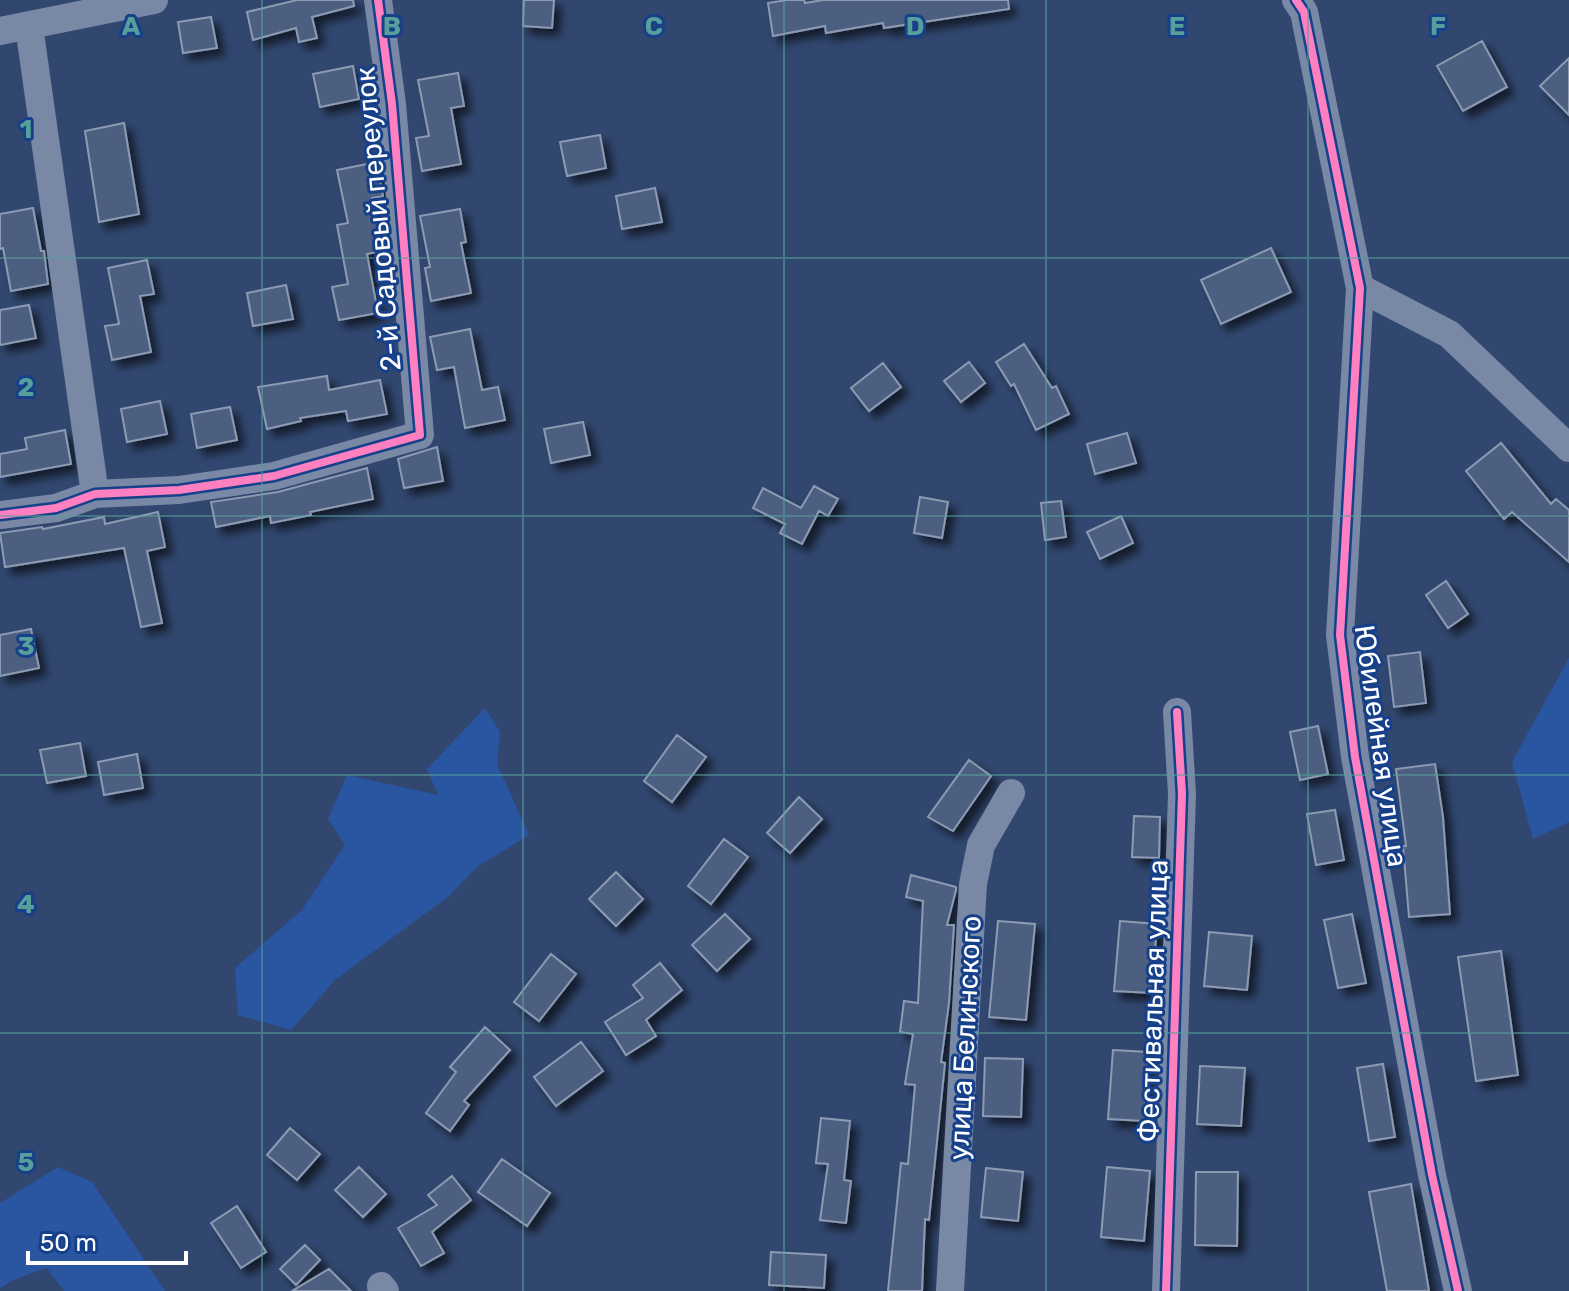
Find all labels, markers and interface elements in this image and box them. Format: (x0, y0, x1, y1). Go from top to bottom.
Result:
text: A (122, 11, 141, 42)
text: B (383, 11, 401, 42)
text: C (645, 11, 663, 42)
text: D (906, 11, 924, 42)
text: E (1169, 11, 1185, 42)
text: F (1430, 11, 1446, 42)
street label: 2-й Садовый переулок (348, 65, 408, 373)
text: 1 (20, 114, 32, 145)
text: 2 (18, 372, 34, 403)
street label: Юбилейная улица (1348, 623, 1414, 869)
text: 3 (17, 631, 35, 662)
street label: Фестивальная улица (1132, 859, 1174, 1143)
text: 4 (17, 889, 35, 920)
street label: улица Белинского (942, 915, 988, 1161)
text: 5 (18, 1147, 34, 1178)
scale bar (28, 1215, 186, 1265)
text: 50 m (40, 1229, 97, 1257)

